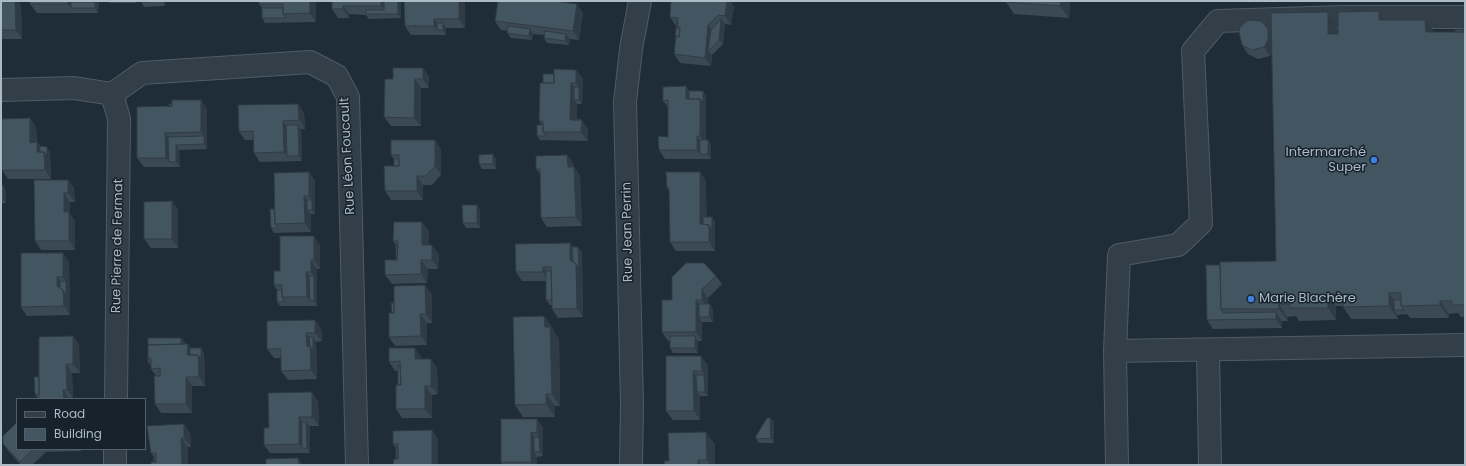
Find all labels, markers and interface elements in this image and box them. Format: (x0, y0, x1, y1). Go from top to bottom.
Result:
street label: Rue Léon Foucault (337, 97, 359, 215)
place label: Intermarché Super (1286, 145, 1366, 176)
marker: Intermarché Super (1369, 155, 1379, 165)
street label: Rue Pierre de Fermat (109, 179, 127, 313)
street label: Rue Jean Perrin (619, 182, 637, 282)
place label: Marie Blachère (1259, 291, 1356, 307)
marker: Marie Blachère (1246, 294, 1256, 304)
legend (16, 398, 146, 450)
text: Road (54, 405, 85, 422)
text: Building (54, 425, 102, 442)

